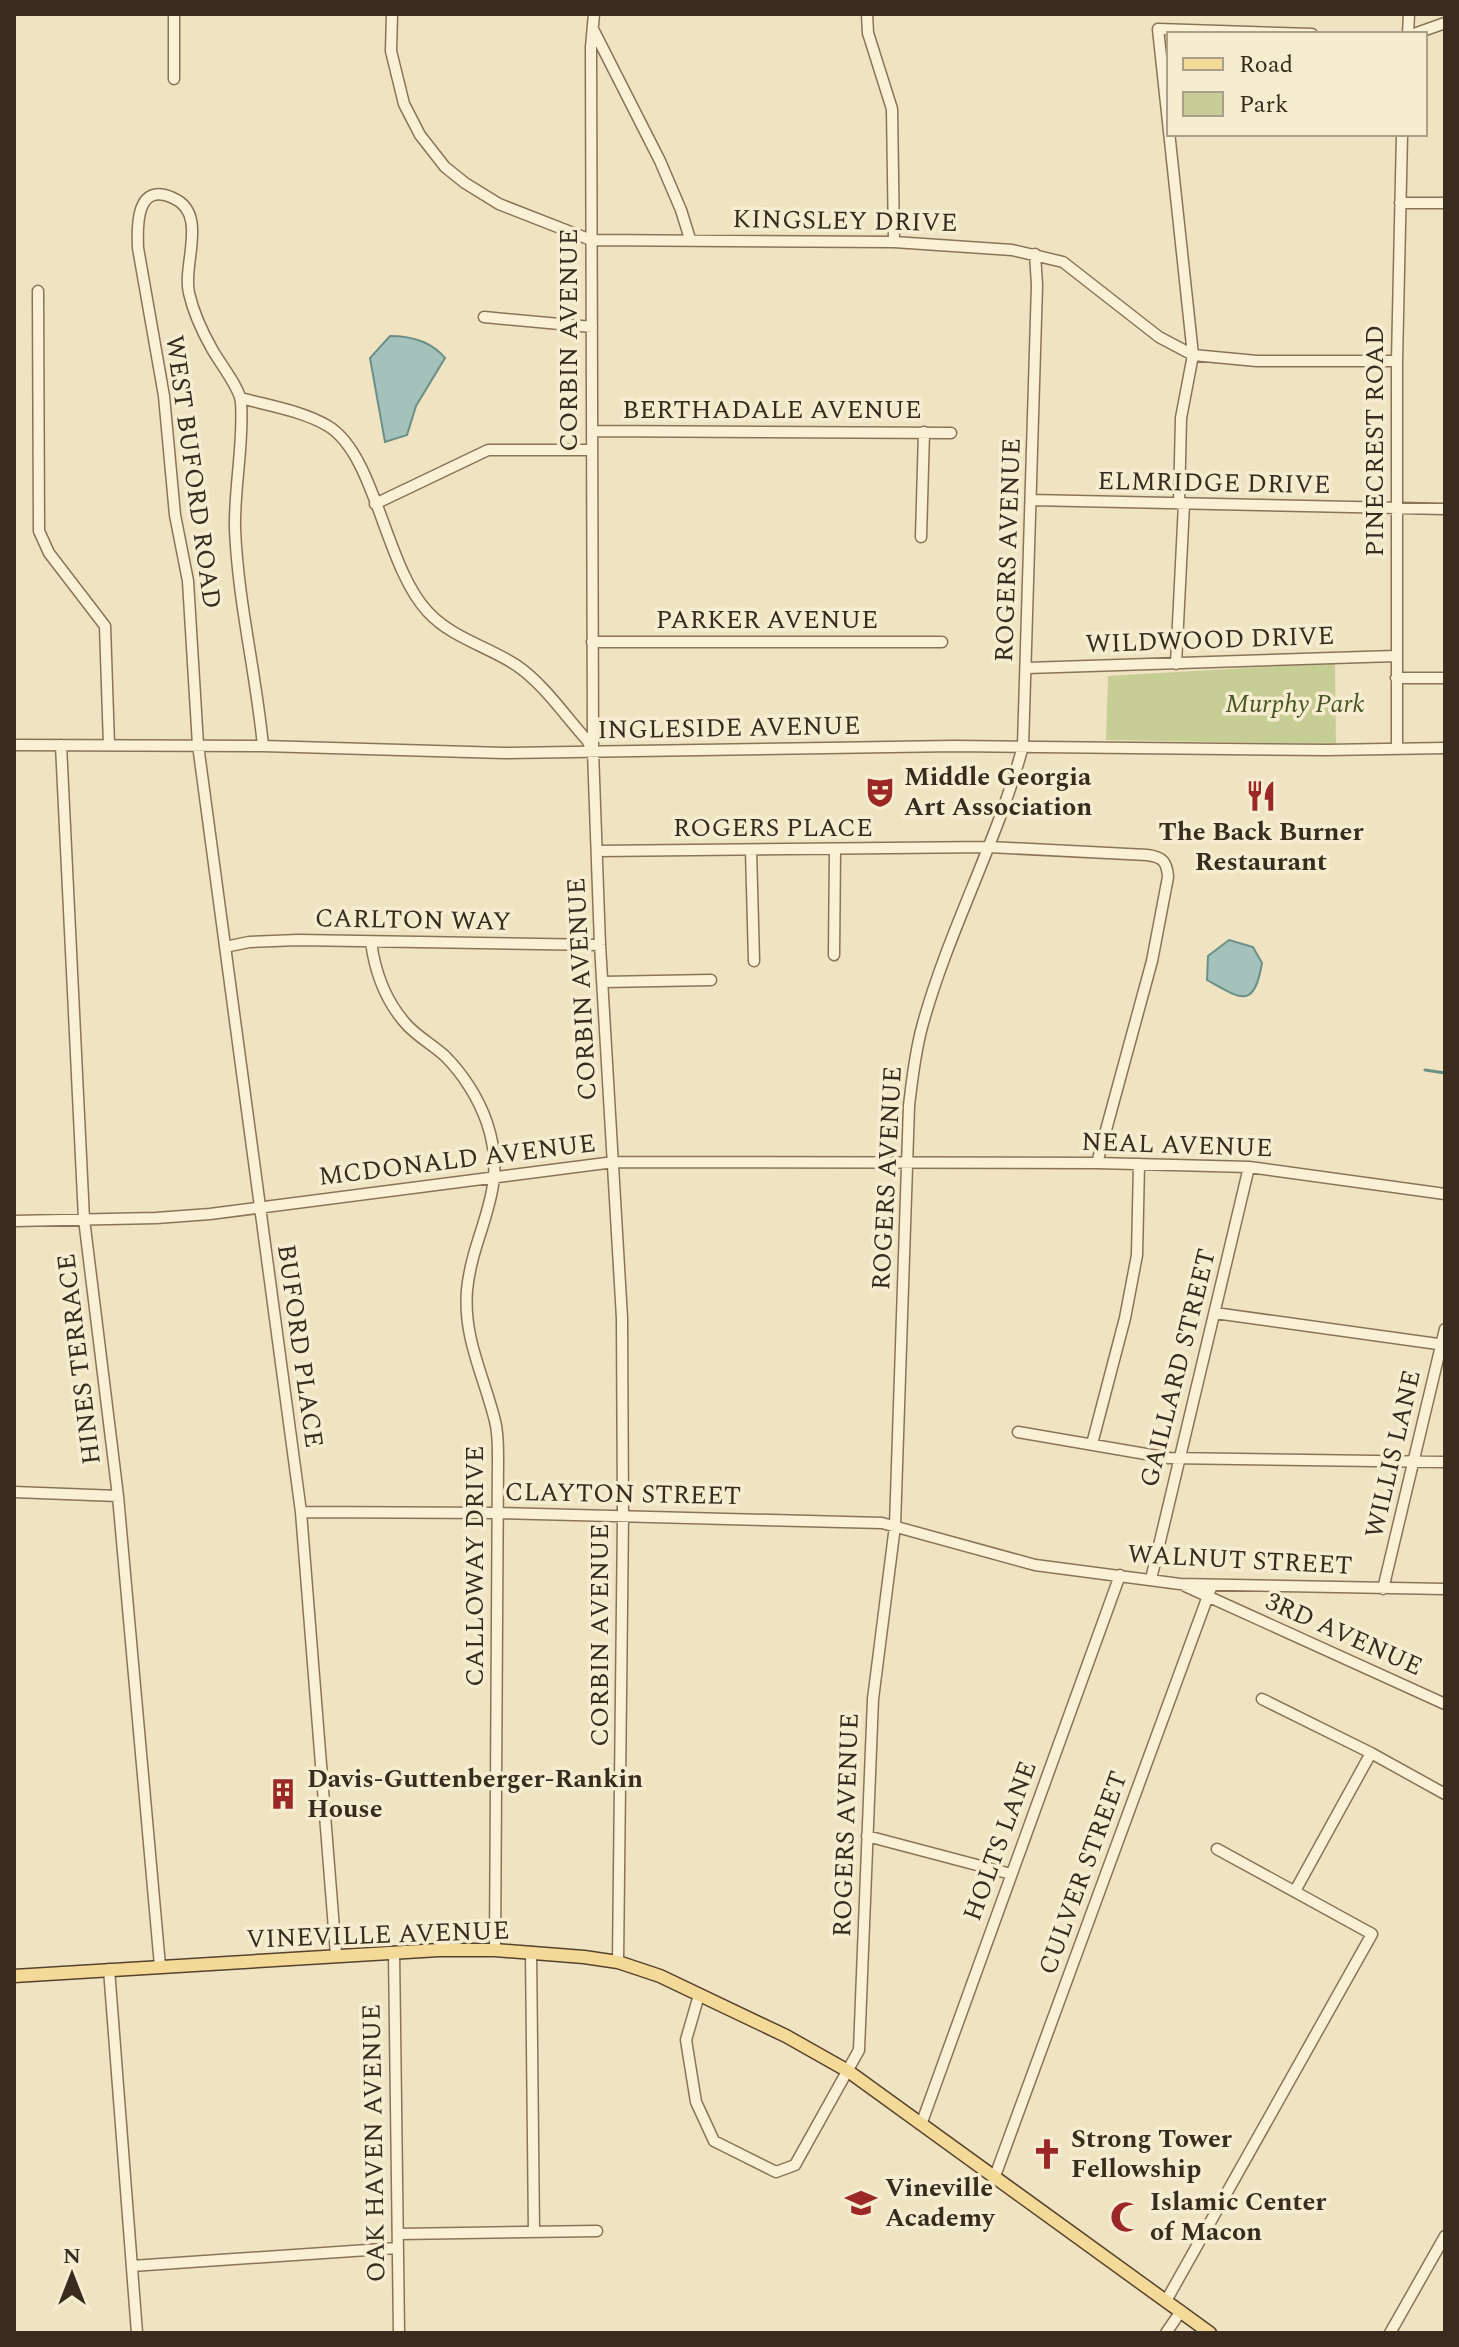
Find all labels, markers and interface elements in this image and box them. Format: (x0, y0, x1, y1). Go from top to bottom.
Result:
legend (1167, 32, 1427, 136)
text: Road (1239, 47, 1293, 83)
text: Park (1239, 87, 1289, 123)
street label: KINGSLEY DRIVE (732, 199, 958, 243)
street label: CORBIN AVENUE (549, 228, 589, 452)
street label: PINECREST ROAD (1355, 325, 1395, 557)
street label: WEST BUFORD ROAD (154, 333, 232, 611)
street label: BERTHADALE AVENUE (622, 390, 922, 430)
street label: ROGERS AVENUE (984, 437, 1032, 663)
street label: ELMRIDGE DRIVE (1097, 461, 1331, 505)
street label: PARKER AVENUE (656, 600, 878, 640)
street label: WILDWOOD DRIVE (1085, 616, 1335, 664)
park label: Murphy Park (1225, 684, 1365, 724)
street label: INGLESIDE AVENUE (597, 706, 861, 750)
place label: Middle Georgia Art Association (904, 757, 1092, 827)
theatre icon: Middle Georgia Art Association (863, 775, 897, 809)
restaurant icon: The Back Burner Restaurant (1244, 779, 1278, 813)
street label: ROGERS PLACE (673, 808, 873, 848)
place label: The Back Burner Restaurant (1158, 812, 1365, 882)
street label: CORBIN AVENUE (556, 876, 608, 1102)
street label: CARLTON WAY (314, 898, 512, 942)
street label: ROGERS AVENUE (861, 1065, 913, 1291)
street label: NEAL AVENUE (1080, 1122, 1274, 1168)
street label: MCDONALD AVENUE (316, 1123, 598, 1197)
street label: BUFORD PLACE (266, 1241, 334, 1451)
street label: GAILLARD STREET (1129, 1245, 1227, 1491)
street label: HINES TERRACE (46, 1251, 112, 1467)
street label: WILLIS LANE (1354, 1366, 1432, 1542)
street label: CALLOWAY DRIVE (455, 1445, 495, 1687)
street label: CLAYTON STREET (504, 1472, 742, 1516)
street label: CORBIN AVENUE (580, 1523, 620, 1747)
street label: WALNUT STREET (1126, 1534, 1354, 1586)
street label: 3RD AVENUE (1259, 1581, 1429, 1687)
street label: ROGERS AVENUE (822, 1712, 870, 1938)
street label: HOLTS LANE (952, 1755, 1048, 1927)
place label: Davis-Guttenberger-Rankin House (307, 1759, 643, 1829)
street label: CULVER STREET (1028, 1766, 1138, 1980)
building icon: Davis-Guttenberger-Rankin House (266, 1777, 300, 1811)
street label: VINEVILLE AVENUE (246, 1910, 510, 1960)
street label: OAK HAVEN AVENUE (352, 2003, 396, 2283)
place label: Strong Tower Fellowship (1071, 2119, 1233, 2189)
church icon: Strong Tower Fellowship (1030, 2137, 1064, 2171)
place label: Vineville Academy (885, 2168, 996, 2238)
place label: Islamic Center of Macon (1150, 2182, 1327, 2252)
school or university icon: Vineville Academy (844, 2186, 878, 2220)
mosque icon: Islamic Center of Macon (1109, 2200, 1143, 2234)
north arrow (32, 2235, 112, 2315)
text: N (63, 2240, 81, 2273)

